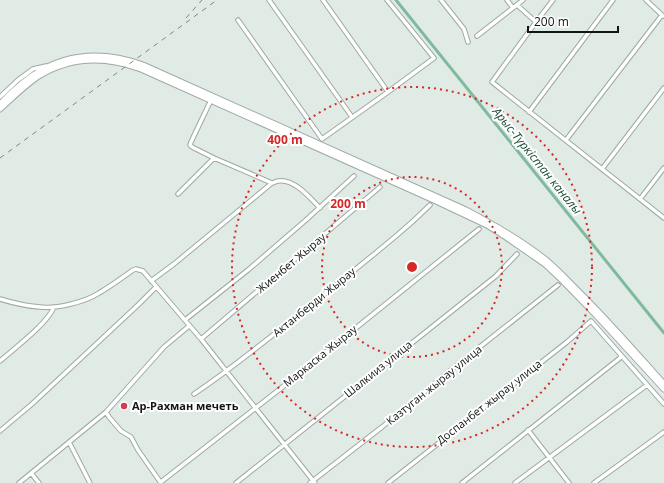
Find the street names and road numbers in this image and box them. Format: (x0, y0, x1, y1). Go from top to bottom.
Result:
street label: Жиенбет Жырау (253, 229, 329, 296)
street label: Актанберди Жырау (269, 263, 359, 340)
street label: Маркаска Жырау (280, 321, 360, 390)
street label: Шалкииз улица (341, 337, 415, 401)
street label: Казтуган жырау улица (383, 341, 485, 428)
street label: Доспанбет жырау улица (433, 356, 544, 447)

